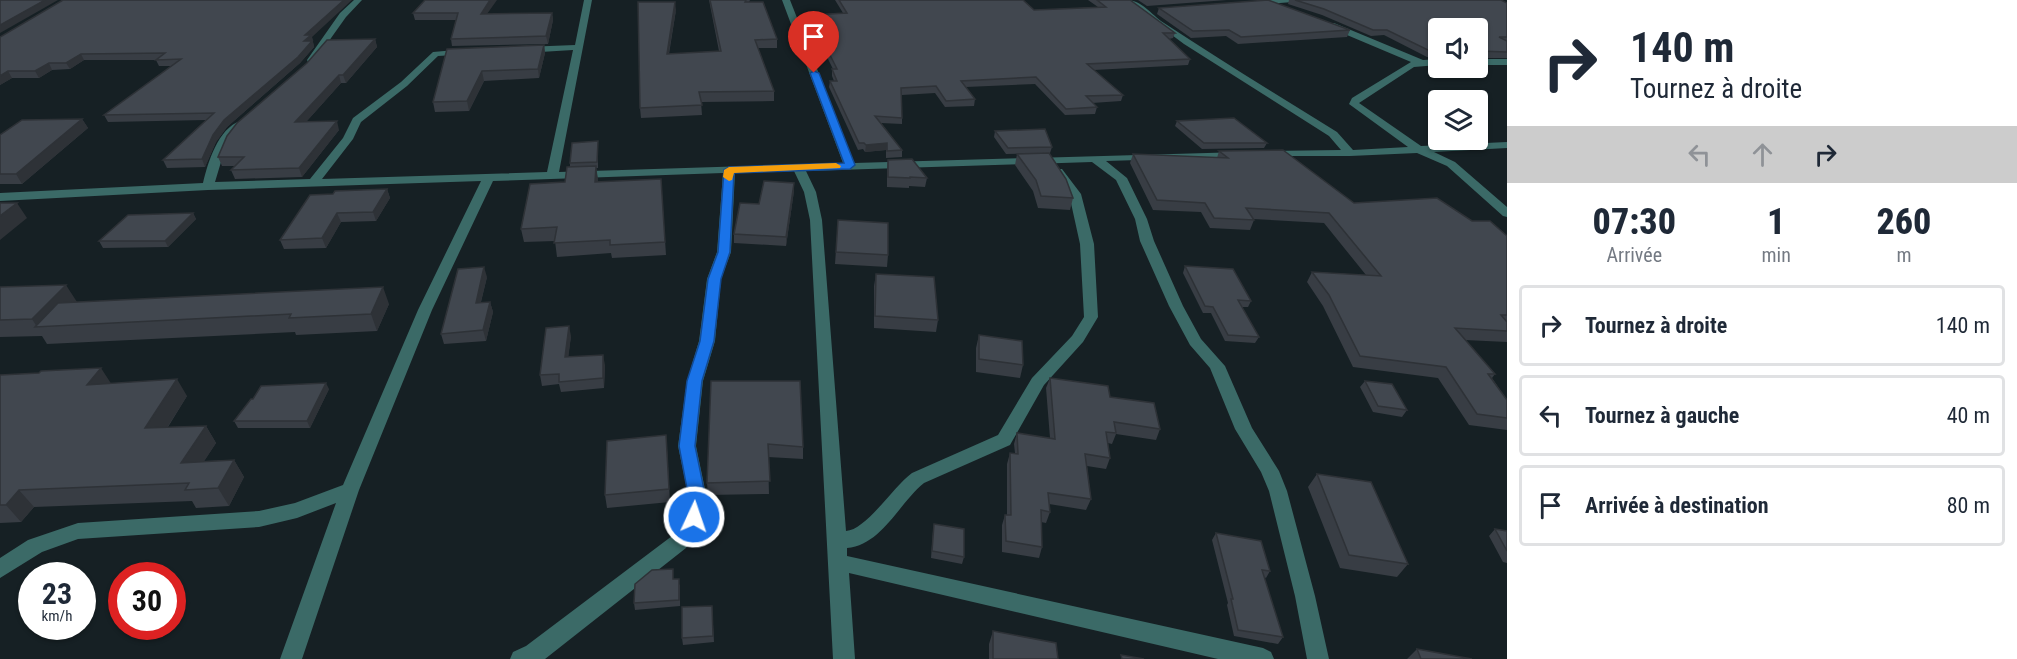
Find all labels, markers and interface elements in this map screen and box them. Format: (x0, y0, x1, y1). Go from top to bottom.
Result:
pin (788, 11, 839, 73)
map controls (1428, 18, 1488, 150)
button: sound (1428, 18, 1488, 78)
icon: arrive (797, 20, 830, 53)
text: 140 m (1630, 23, 1735, 72)
icon: right (1531, 24, 1609, 102)
text: Tournez à droite (1630, 73, 1802, 105)
button: layers (1428, 90, 1488, 150)
icon: left (1683, 138, 1716, 171)
icon: ahead (1746, 138, 1779, 171)
icon: right (1809, 138, 1842, 171)
text: 07:30 (1593, 201, 1676, 243)
text: 1 (1767, 201, 1785, 243)
text: 260 (1876, 201, 1931, 243)
text: Arrivée (1607, 243, 1662, 267)
text: min (1762, 243, 1791, 267)
text: m (1896, 243, 1911, 267)
icon: right (1534, 309, 1567, 342)
text: Tournez à droite (1585, 313, 1727, 338)
text: 140 m (1936, 313, 1990, 338)
icon: left (1534, 399, 1567, 432)
text: Tournez à gauche (1585, 403, 1739, 428)
text: 40 m (1947, 403, 1990, 428)
position arrow (662, 485, 726, 549)
icon: arrive (1534, 489, 1567, 522)
text: Arrivée à destination (1585, 493, 1769, 518)
text: 80 m (1947, 493, 1990, 518)
speed limit sign: 30 (108, 562, 186, 640)
text: 23 (42, 576, 72, 611)
text: km/h (42, 607, 72, 625)

